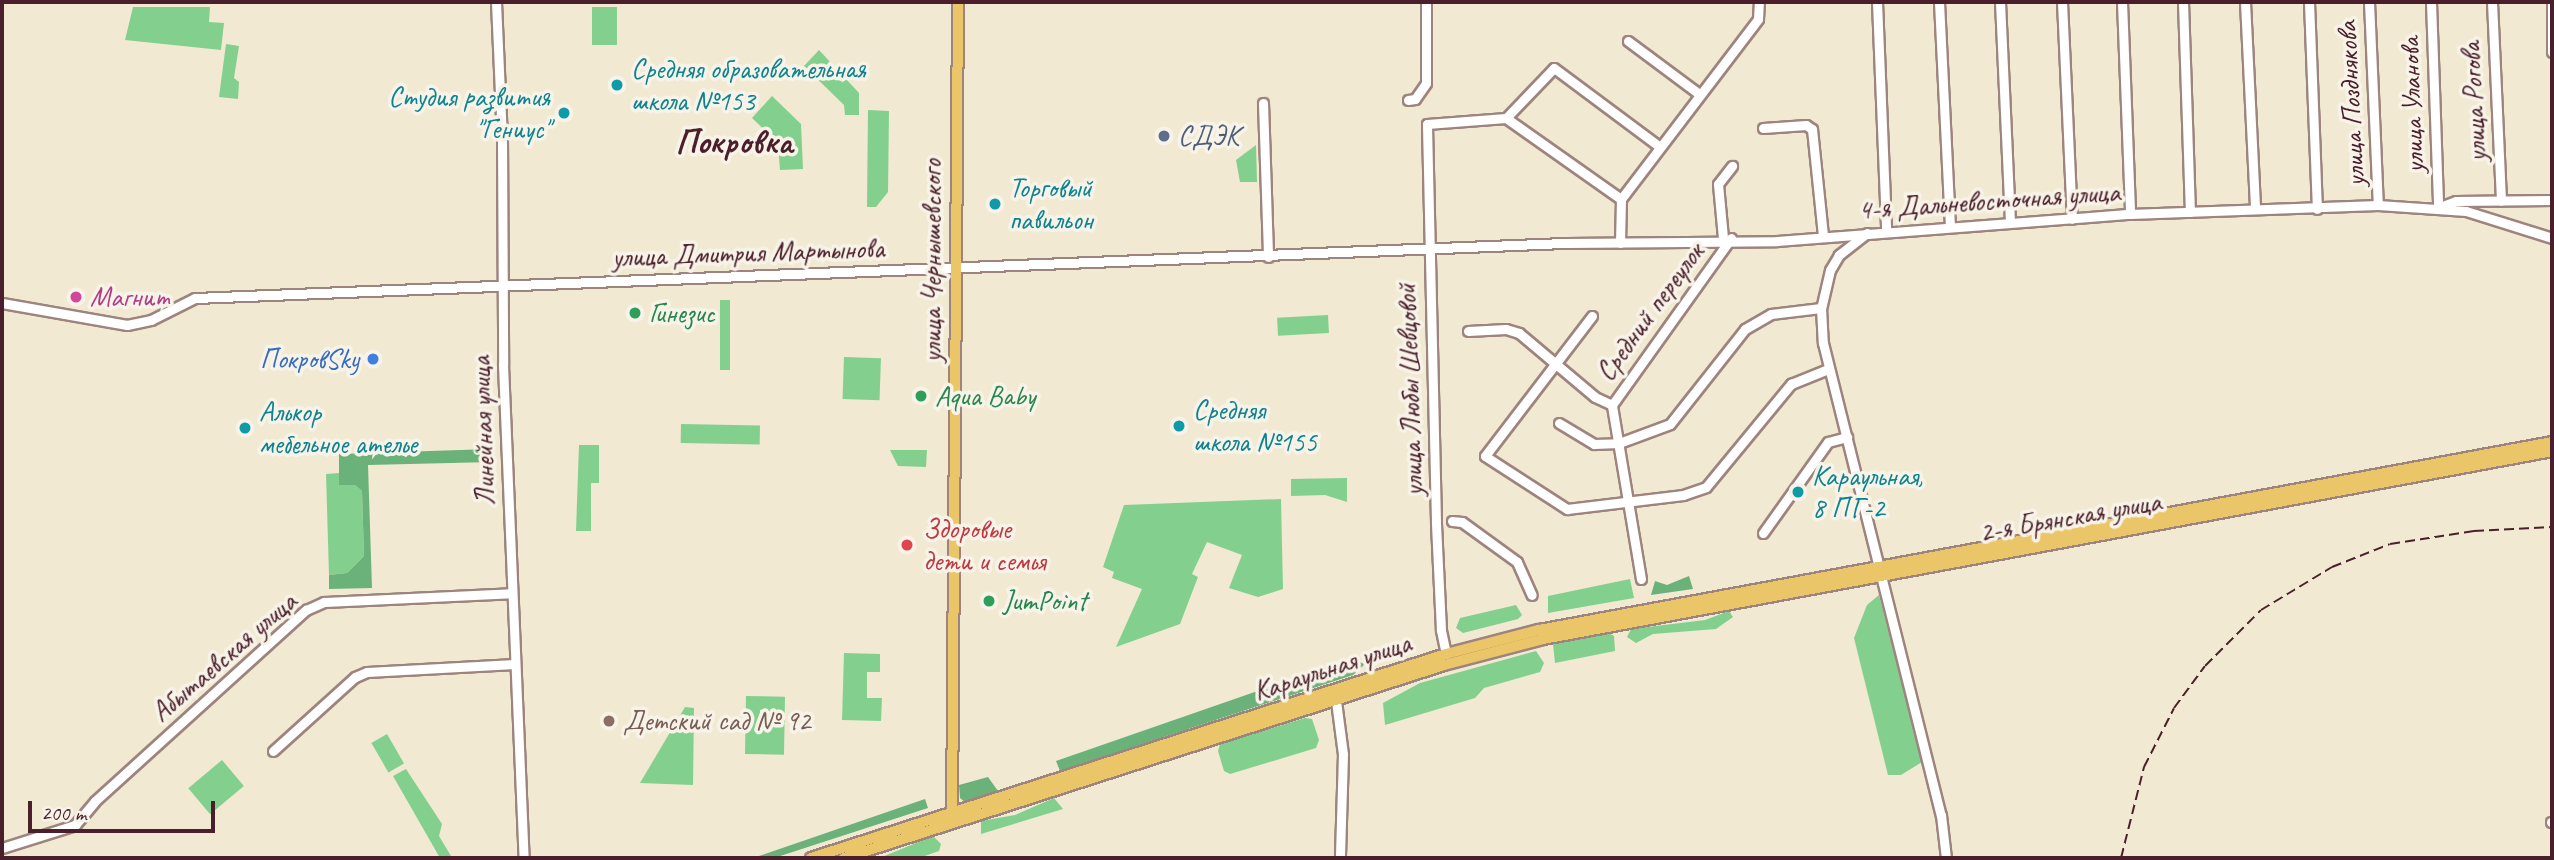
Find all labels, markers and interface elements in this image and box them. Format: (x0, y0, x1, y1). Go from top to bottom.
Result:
street label: улица Позднякова (2330, 21, 2372, 187)
street label: улица Уланова (2393, 36, 2431, 174)
street label: улица Рогова (2454, 41, 2494, 163)
place label: Средняя образовательная школа №153 (631, 52, 866, 118)
marker: Средняя образовательная школа №153 (609, 77, 625, 93)
place label: Студия развития "Гениус" (388, 80, 550, 146)
marker: Студия развития "Гениус" (556, 105, 572, 121)
place label: СДЭК (1178, 119, 1239, 153)
district label: Покровка (676, 121, 792, 163)
marker: СДЭК (1156, 128, 1172, 144)
street label: улица Чернышевского (915, 160, 949, 362)
place label: Торговый павильон (1009, 171, 1093, 237)
street label: 4-я Дальневосточная улица (1855, 175, 2123, 227)
marker: Торговый павильон (987, 196, 1003, 212)
street label: улица Дмитрия Мартынова (609, 231, 887, 275)
street label: Средний переулок (1589, 237, 1711, 387)
place label: Магнит (90, 280, 170, 314)
street label: улица Любы Шевцовой (1390, 284, 1430, 496)
marker: Магнит (68, 289, 84, 305)
place label: Гинезис (649, 296, 715, 330)
marker: Гинезис (627, 305, 643, 321)
place label: ПокровSky (260, 342, 359, 376)
marker: ПокровSky (365, 351, 381, 367)
street label: Линейная улица (464, 354, 502, 508)
place label: Aqua Baby (935, 379, 1036, 413)
marker: Aqua Baby (913, 388, 929, 404)
place label: Средняя школа №155 (1193, 393, 1317, 459)
place label: Алькор мебельное ателье (259, 395, 416, 461)
marker: Средняя школа №155 (1171, 418, 1187, 434)
marker: Алькор мебельное ателье (237, 420, 253, 436)
place label: Караульная, 8 ПГ-2 (1812, 459, 1923, 525)
marker: Караульная, 8 ПГ-2 (1790, 484, 1806, 500)
street label: 2-я Брянская улица (1975, 484, 2165, 550)
place label: Здоровые дети и семья (923, 512, 1048, 578)
marker: Здоровые дети и семья (897, 535, 917, 555)
street label: Абытаевская улица (144, 584, 304, 730)
place label: JumPoint (1003, 584, 1087, 618)
marker: JumPoint (981, 593, 997, 609)
street label: Караульная улица (1248, 625, 1416, 709)
place label: Детский сад № 92 (623, 704, 810, 738)
marker: Детский сад № 92 (601, 713, 617, 729)
scale bar (32, 786, 219, 830)
text: 200 m (41, 800, 86, 826)

